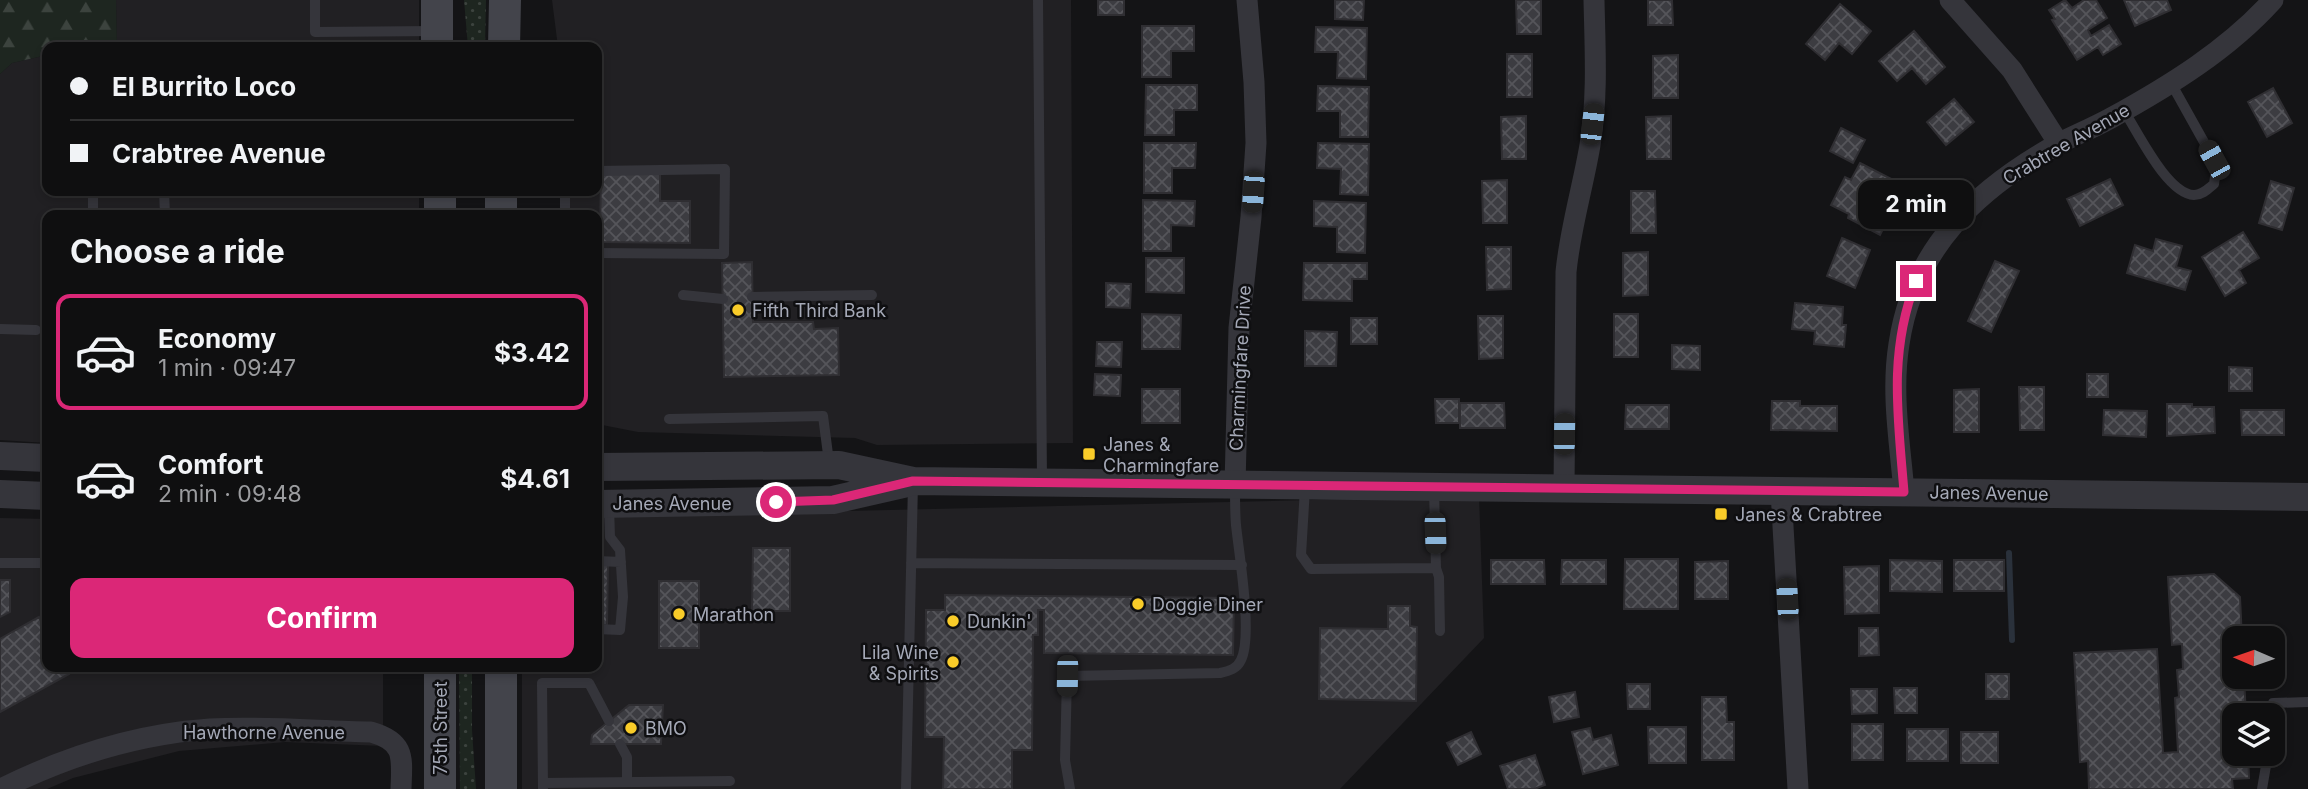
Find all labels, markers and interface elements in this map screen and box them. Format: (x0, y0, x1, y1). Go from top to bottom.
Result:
text: El Burrito Loco (112, 71, 296, 102)
street label: Crabtree Avenue (1999, 99, 2133, 189)
car (1580, 102, 1605, 146)
car (2195, 137, 2234, 183)
text: Crabtree Avenue (112, 138, 326, 169)
car (1242, 170, 1265, 214)
callout: 2 min (1858, 180, 1974, 229)
text: 2 min (1885, 190, 1947, 218)
text: Choose a ride (70, 232, 285, 271)
route end (1900, 265, 1932, 297)
street label: Charmingfare Drive (1225, 285, 1255, 451)
place label: Fifth Third Bank (752, 300, 886, 321)
marker: Fifth Third Bank (730, 302, 746, 318)
icon: car (74, 321, 137, 384)
text: Economy (158, 323, 276, 354)
text: $3.42 (494, 337, 570, 368)
text: 1 min · 09:47 (158, 354, 296, 382)
car (1554, 413, 1575, 455)
place label: Janes & Charmingfare (1103, 434, 1219, 476)
marker: Janes & Charmingfare (1081, 446, 1097, 462)
icon: car (74, 447, 137, 510)
text: Comfort (158, 449, 263, 480)
text: $4.61 (500, 463, 570, 494)
text: 2 min · 09:48 (158, 480, 302, 508)
street label: Janes Avenue (1929, 481, 2049, 505)
route start (760, 486, 792, 518)
street label: Janes Avenue (612, 493, 732, 514)
place label: Janes & Crabtree (1735, 504, 1882, 525)
marker: Janes & Crabtree (1713, 506, 1729, 522)
car (1424, 512, 1447, 554)
car (1776, 577, 1799, 621)
button: Confirm (70, 578, 574, 658)
place label: Doggie Diner (1152, 594, 1263, 615)
marker: Doggie Diner (1130, 596, 1146, 612)
place label: Marathon (693, 604, 774, 625)
marker: Marathon (671, 606, 687, 622)
place label: Dunkin' (967, 611, 1032, 632)
marker: Dunkin' (945, 613, 961, 629)
north arrow (2222, 626, 2286, 690)
map controls (2222, 626, 2285, 766)
place label: Lila Wine & Spirits (862, 642, 939, 684)
marker: Lila Wine & Spirits (945, 654, 961, 670)
car (1057, 655, 1078, 697)
street label: 75th Street (430, 681, 451, 775)
button: layers (2222, 703, 2285, 766)
place label: BMO (645, 718, 687, 739)
marker: BMO (623, 720, 639, 736)
street label: Hawthorne Avenue (183, 722, 345, 743)

